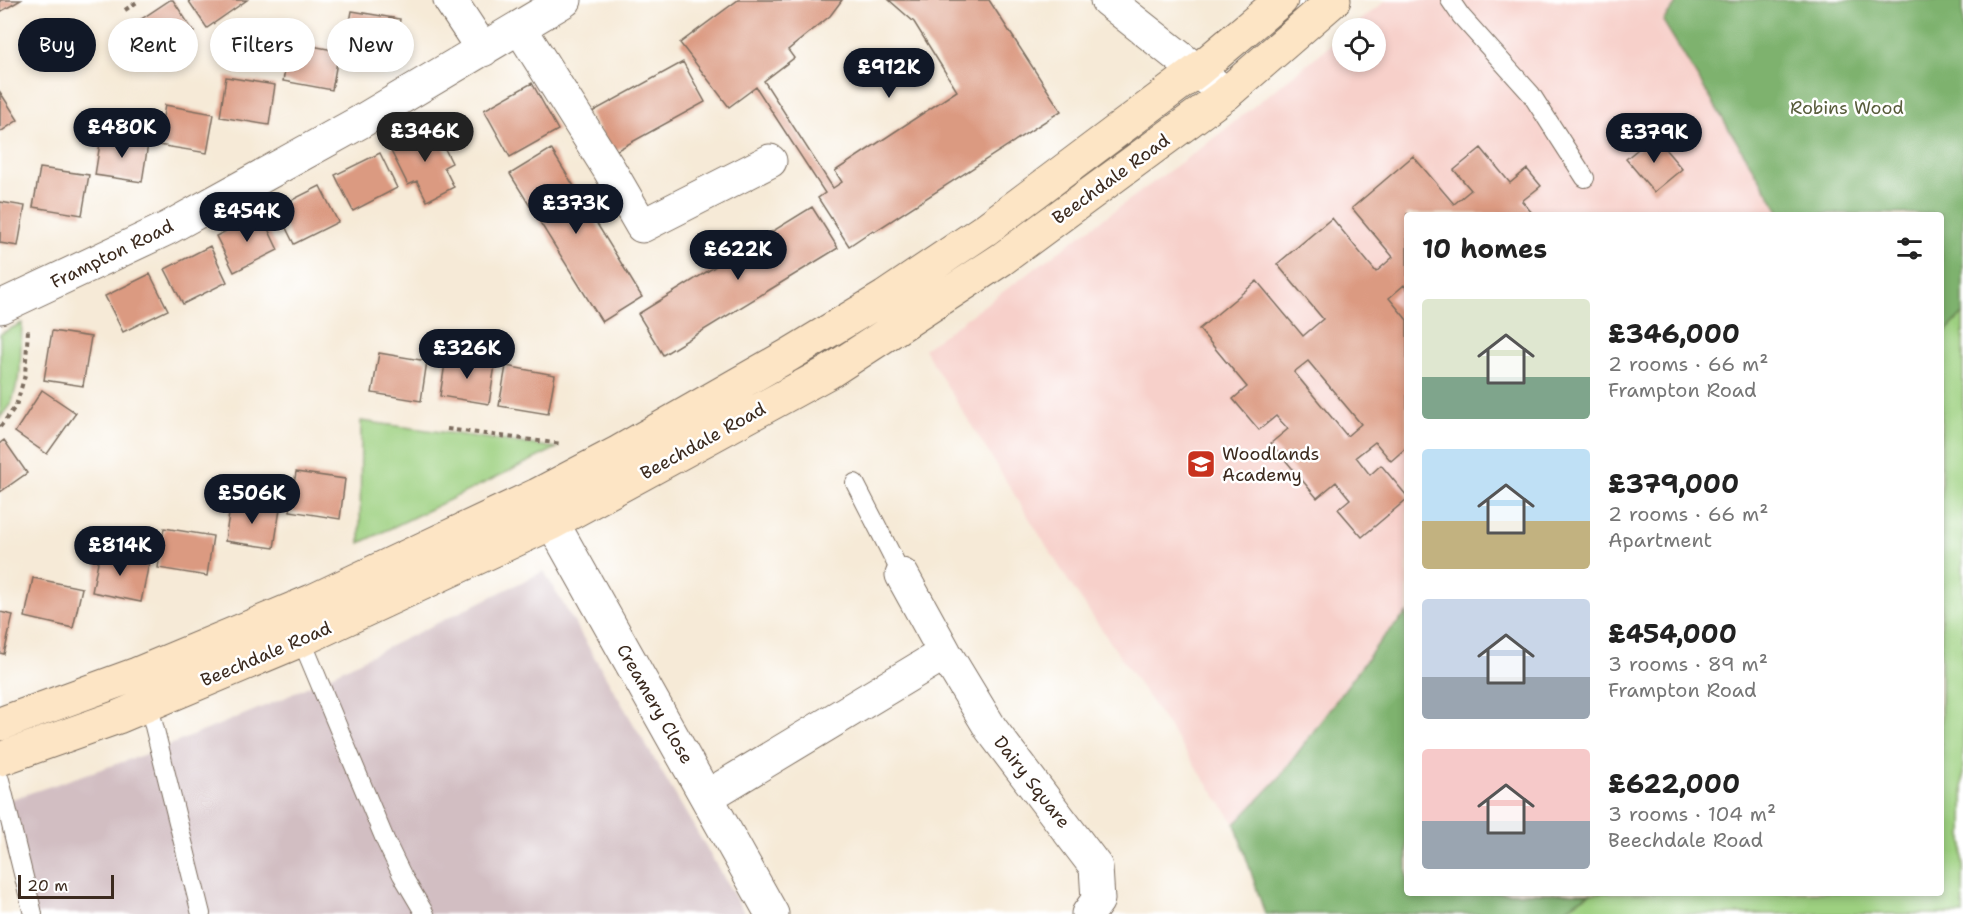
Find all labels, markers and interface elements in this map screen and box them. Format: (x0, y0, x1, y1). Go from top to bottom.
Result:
chip: Buy (18, 18, 96, 72)
chip: Rent (108, 18, 198, 72)
chip: Filters (210, 18, 315, 72)
chip: New (327, 18, 414, 72)
map controls (1332, 18, 1386, 72)
button: locate (1332, 18, 1386, 72)
pin: £912K (847, 48, 931, 99)
text: £912K (857, 54, 921, 80)
park label: Robins Wood (1790, 96, 1904, 120)
pin: £480K (80, 108, 164, 159)
pin: £346K (383, 112, 467, 163)
pin: £379K (1612, 113, 1696, 164)
text: £480K (87, 114, 157, 140)
text: £346K (391, 118, 459, 144)
text: £379K (1620, 119, 1688, 145)
street label: Beechdale Road (1047, 128, 1175, 230)
pin: £373K (534, 184, 618, 235)
text: £373K (542, 190, 610, 216)
pin: £454K (205, 192, 289, 243)
text: £454K (214, 198, 281, 224)
street label: Frampton Road (47, 214, 177, 294)
pin: £622K (696, 230, 780, 281)
text: 10 homes (1422, 231, 1547, 266)
icon: filters (1893, 232, 1926, 265)
text: £622K (704, 236, 772, 262)
text: £346,000 (1608, 316, 1740, 351)
icon: home (1470, 323, 1542, 395)
pin: £326K (425, 329, 509, 380)
text: £326K (433, 335, 501, 361)
text: 2 rooms · 66 m² (1608, 351, 1769, 377)
text: Frampton Road (1608, 377, 1757, 403)
street label: Beechdale Road (636, 397, 770, 485)
place label: Woodlands Academy (1222, 442, 1319, 487)
school or university icon: Woodlands Academy (1185, 448, 1217, 480)
text: £379,000 (1608, 466, 1739, 501)
icon: home (1470, 473, 1542, 545)
pin: £506K (210, 474, 294, 525)
text: £506K (218, 480, 286, 506)
text: 2 rooms · 66 m² (1608, 501, 1769, 527)
pin: £814K (78, 526, 162, 577)
text: Apartment (1608, 527, 1712, 553)
text: £814K (88, 532, 152, 558)
street label: Beechdale Road (197, 616, 335, 692)
text: £454,000 (1608, 616, 1737, 651)
icon: home (1470, 623, 1542, 695)
street label: Creamery Close (611, 640, 699, 768)
text: 3 rooms · 89 m² (1608, 651, 1768, 677)
text: Frampton Road (1608, 677, 1757, 703)
street label: Dairy Square (988, 731, 1076, 833)
text: £622,000 (1608, 766, 1740, 801)
icon: home (1470, 773, 1542, 845)
text: 3 rooms · 104 m² (1608, 801, 1776, 827)
text: Beechdale Road (1608, 827, 1763, 853)
scale bar (18, 872, 114, 900)
text: 20 m (27, 875, 68, 896)

